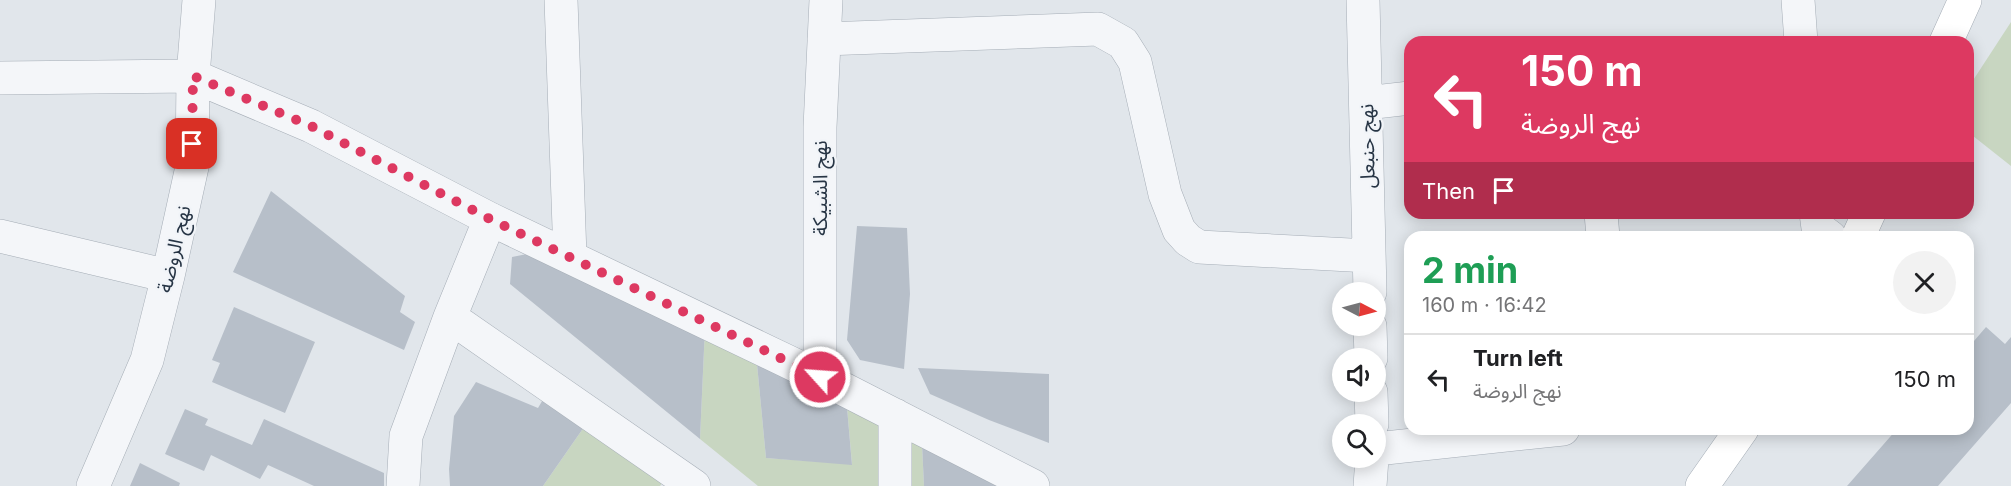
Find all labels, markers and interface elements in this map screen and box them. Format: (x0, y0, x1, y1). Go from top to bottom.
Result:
text: 150 m (1521, 45, 1643, 96)
icon: left (1422, 60, 1500, 138)
street label: نهج حنبعل (1354, 103, 1383, 189)
text: نهج الروضة (1521, 107, 1641, 140)
pin (166, 118, 217, 169)
icon: arrive (175, 127, 208, 160)
street label: نهج الشبيكة (808, 140, 835, 236)
icon: arrive (1487, 174, 1520, 207)
text: Then (1422, 178, 1475, 204)
street label: نهج الروضة (152, 203, 199, 296)
text: 2 min (1422, 248, 1518, 292)
button: close (1893, 251, 1956, 314)
north arrow (1332, 282, 1386, 336)
map controls (1332, 282, 1386, 468)
text: 160 m · 16:42 (1422, 293, 1547, 317)
position arrow (788, 345, 852, 409)
text: Turn left (1473, 345, 1563, 371)
button: sound (1332, 348, 1386, 402)
icon: left (1422, 363, 1455, 396)
text: 150 m (1894, 366, 1956, 392)
text: نهج الروضة (1473, 379, 1562, 403)
button: search (1332, 414, 1386, 468)

